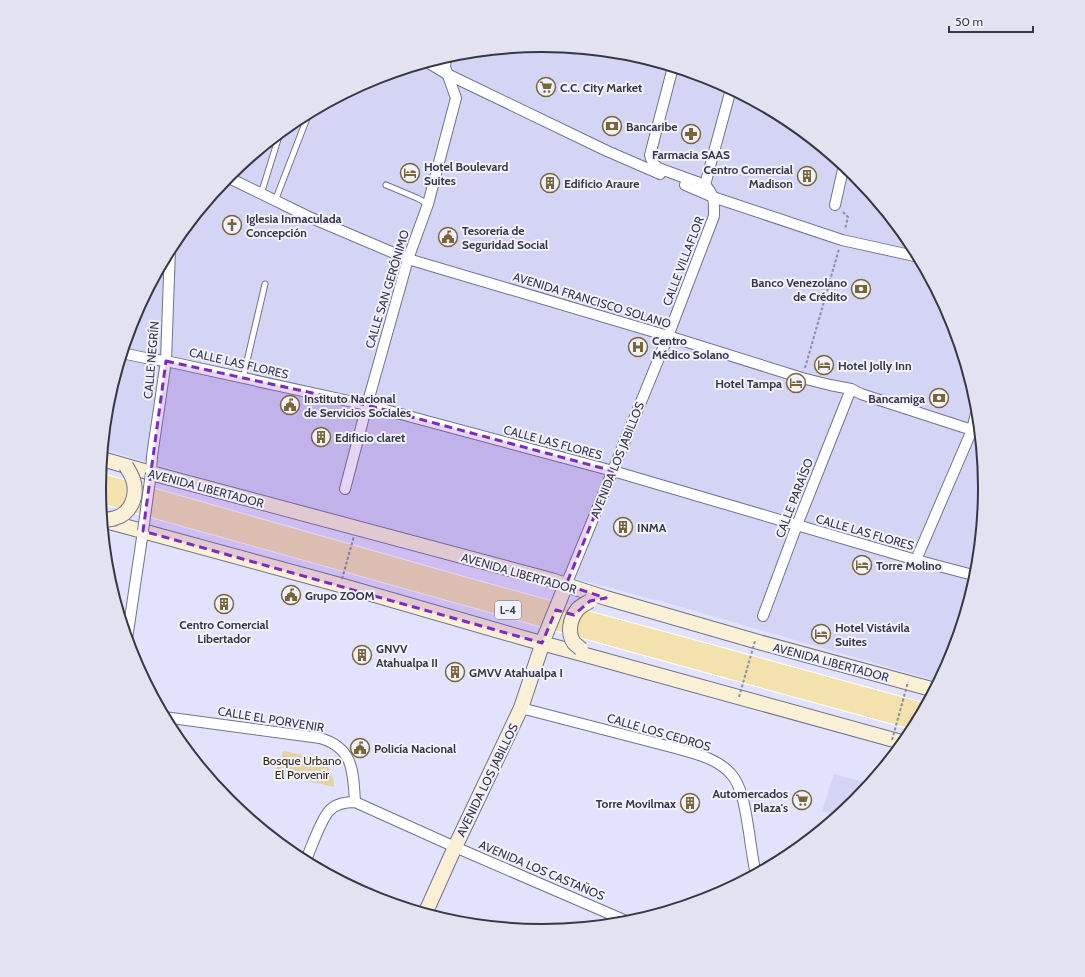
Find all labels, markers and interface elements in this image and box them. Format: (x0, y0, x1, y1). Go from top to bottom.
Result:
scale bar (949, 8, 1033, 34)
text: 50 m (955, 14, 983, 29)
supermarket icon: C.C. City Market (535, 76, 557, 98)
place label: C.C. City Market (560, 80, 642, 95)
bank icon: Bancaribe (601, 115, 623, 137)
place label: Bancaribe (626, 119, 677, 134)
pharmacy icon: Farmacia SAAS (680, 123, 702, 145)
place label: Farmacia SAAS (652, 147, 730, 162)
place label: Hotel Boulevard Suites (424, 159, 508, 188)
hotel icon: Hotel Boulevard Suites (399, 162, 421, 184)
place label: Centro Comercial Madison (704, 162, 793, 191)
building icon: Centro Comercial Madison (796, 165, 818, 187)
building icon: Edificio Araure (539, 172, 561, 194)
place label: Edificio Araure (564, 176, 639, 191)
place label: Iglesia Inmaculada Concepción (246, 211, 341, 240)
church icon: Iglesia Inmaculada Concepción (221, 214, 243, 236)
street label: CALLE VILLAFLOR (659, 214, 707, 308)
place label: Tesorería de Seguridad Social (462, 223, 548, 252)
public building icon: Tesorería de Seguridad Social (437, 226, 459, 248)
street label: CALLE SAN GERÓNIMO (362, 228, 412, 350)
street label: AVENIDA FRANCISCO SOLANO (511, 269, 673, 331)
place label: Banco Venezolano de Crédito (751, 275, 847, 304)
bank icon: Banco Venezolano de Crédito (850, 278, 872, 300)
street label: CALLE NEGRÍN (140, 321, 162, 399)
place label: Centro Médico Solano (652, 333, 729, 362)
hospital icon: Centro Médico Solano (627, 336, 649, 358)
street label: CALLE LAS FLORES (188, 344, 290, 382)
hotel icon: Hotel Jolly Inn (813, 354, 835, 376)
place label: Hotel Jolly Inn (838, 358, 912, 373)
hotel icon: Hotel Tampa (785, 372, 807, 394)
place label: Hotel Tampa (715, 376, 782, 391)
bank icon: Bancamiga (928, 387, 950, 409)
place label: Instituto Nacional de Servicios Sociales (304, 391, 411, 420)
place label: Bancamiga (868, 391, 925, 406)
public building icon: Instituto Nacional de Servicios Sociales (279, 394, 301, 416)
street label: AVENIDA LOS JABILLOS (587, 400, 647, 520)
street label: CALLE LAS FLORES (502, 422, 604, 462)
building icon: Edificio claret (310, 426, 332, 448)
place label: Edificio claret (335, 430, 405, 445)
street label: CALLE PARAÍSO (772, 456, 816, 540)
street label: AVENIDA LIBERTADOR (146, 465, 266, 511)
street label: CALLE LAS FLORES (814, 511, 916, 553)
building icon: INMA (612, 516, 634, 538)
place label: INMA (637, 520, 667, 535)
street label: AVENIDA LIBERTADOR (460, 549, 579, 597)
hotel icon: Torre Molino (851, 554, 873, 576)
place label: Torre Molino (876, 558, 942, 573)
public building icon: Grupo ZOOM (280, 584, 302, 606)
place label: Grupo ZOOM (305, 588, 374, 603)
building icon: Centro Comercial Libertador (213, 593, 235, 615)
road number: L-4 (495, 601, 521, 619)
place label: Centro Comercial Libertador (179, 617, 269, 646)
place label: Hotel Vistávila Suites (835, 620, 910, 649)
hotel icon: Hotel Vistávila Suites (810, 623, 832, 645)
street label: AVENIDA LIBERTADOR (771, 639, 891, 685)
place label: GNVV Atahualpa II (376, 641, 438, 670)
building icon: GNVV Atahualpa II (351, 644, 373, 666)
building icon: GMVV Atahualpa I (444, 661, 466, 683)
place label: GMVV Atahualpa I (469, 665, 563, 680)
street label: CALLE EL PORVENIR (217, 703, 326, 735)
street label: CALLE LOS CEDROS (605, 710, 713, 754)
street label: AVENIDA LOS JABILLOS (453, 721, 521, 839)
public building icon: Policía Nacional (349, 737, 371, 759)
place label: Policía Nacional (374, 741, 456, 756)
park label: Bosque Urbano El Porvenir (263, 753, 342, 782)
place label: Automercados Plaza's (712, 786, 788, 815)
supermarket icon: Automercados Plaza's (791, 789, 813, 811)
building icon: Torre Movilmax (679, 792, 701, 814)
place label: Torre Movilmax (596, 796, 676, 811)
street label: AVENIDA LOS CASTAÑOS (477, 837, 607, 903)

